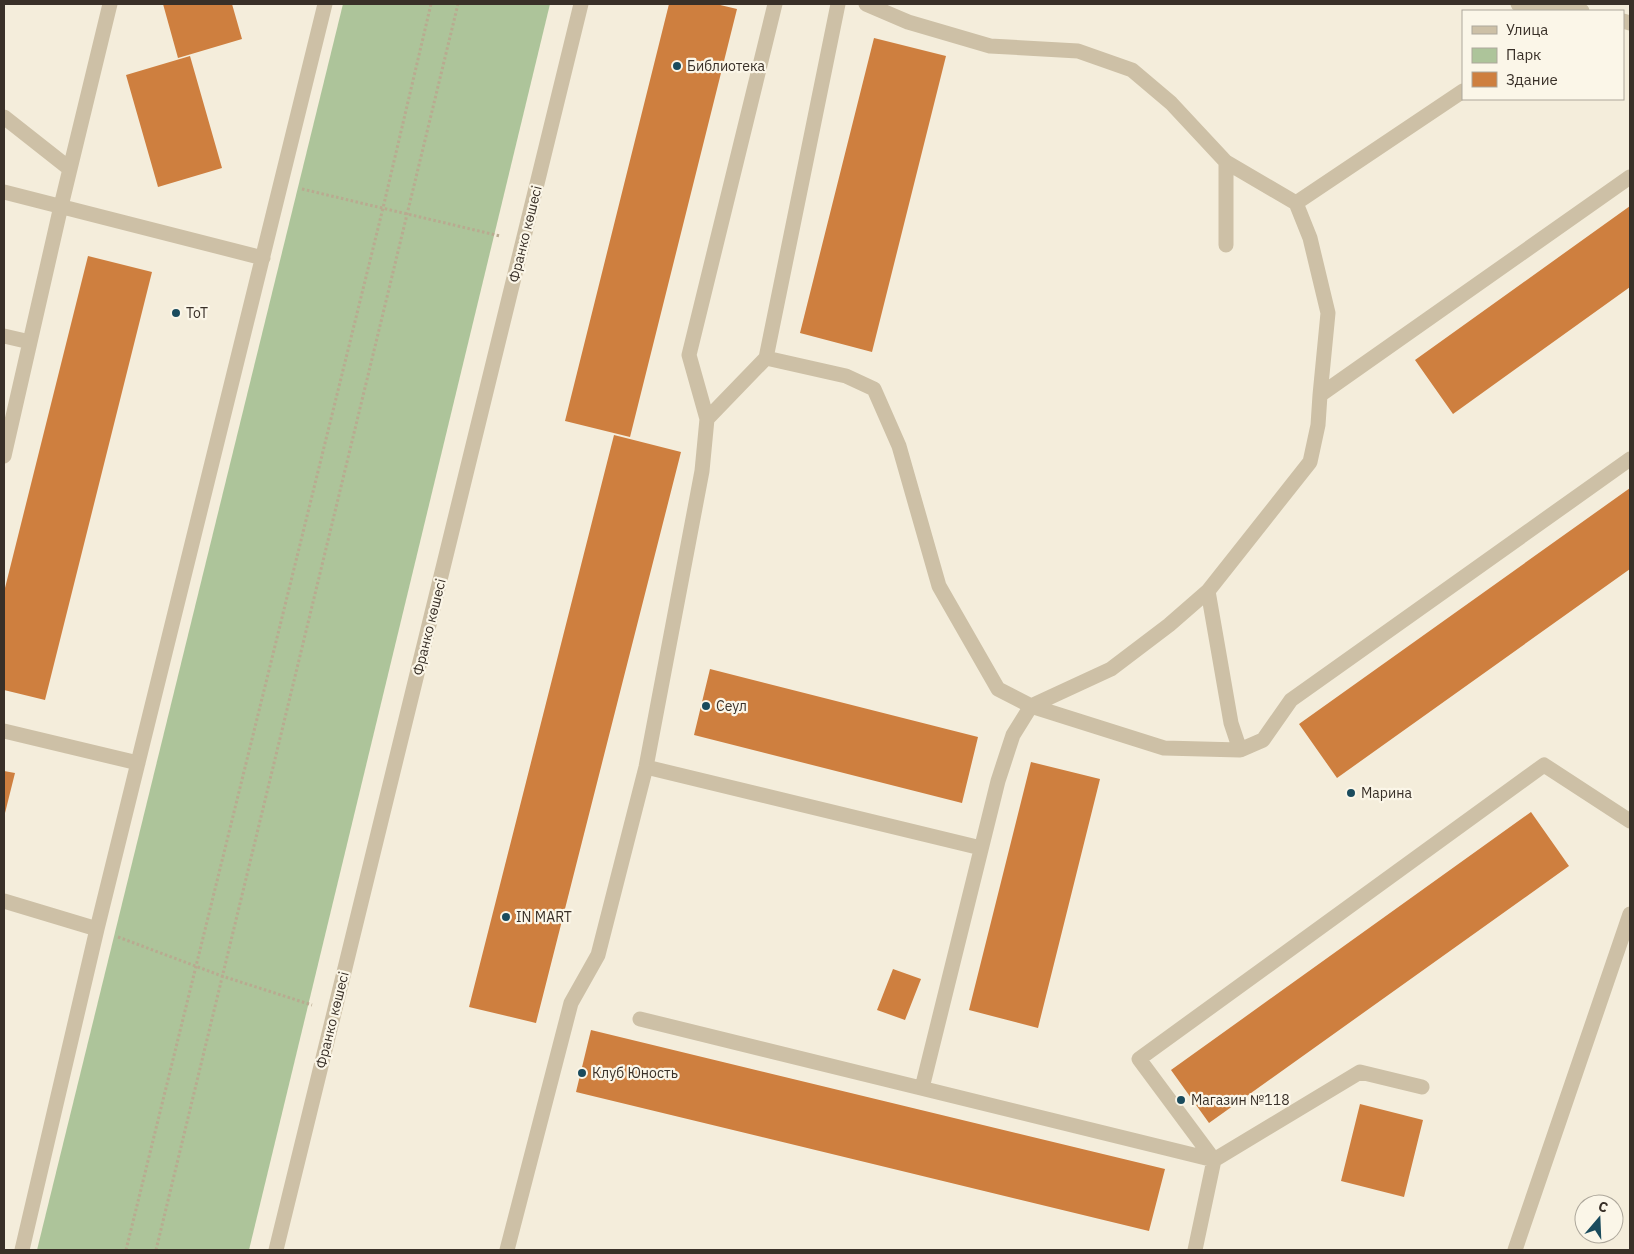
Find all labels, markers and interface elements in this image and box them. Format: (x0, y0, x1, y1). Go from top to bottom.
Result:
legend (1462, 10, 1624, 100)
text: Улица (1506, 20, 1548, 39)
text: Парк (1506, 45, 1541, 64)
place label: Библиотека (687, 57, 765, 75)
marker: Библиотека (671, 60, 683, 72)
text: Здание (1506, 70, 1558, 89)
street label: Франко көшесі (504, 184, 546, 284)
place label: ТоТ (186, 304, 208, 322)
marker: ТоТ (170, 307, 182, 319)
street label: Франко көшесі (408, 577, 450, 677)
place label: Сеул (716, 697, 747, 715)
marker: Сеул (700, 700, 712, 712)
place label: Марина (1361, 784, 1412, 802)
marker: Марина (1345, 787, 1357, 799)
place label: IN MART (516, 908, 572, 926)
marker: IN MART (500, 911, 512, 923)
street label: Франко көшесі (311, 970, 353, 1070)
place label: Клуб Юность (592, 1064, 678, 1082)
marker: Клуб Юность (576, 1067, 588, 1079)
place label: Магазин №118 (1191, 1091, 1290, 1109)
marker: Магазин №118 (1175, 1094, 1187, 1106)
north arrow (1574, 1194, 1624, 1244)
text: С (1596, 1197, 1610, 1217)

